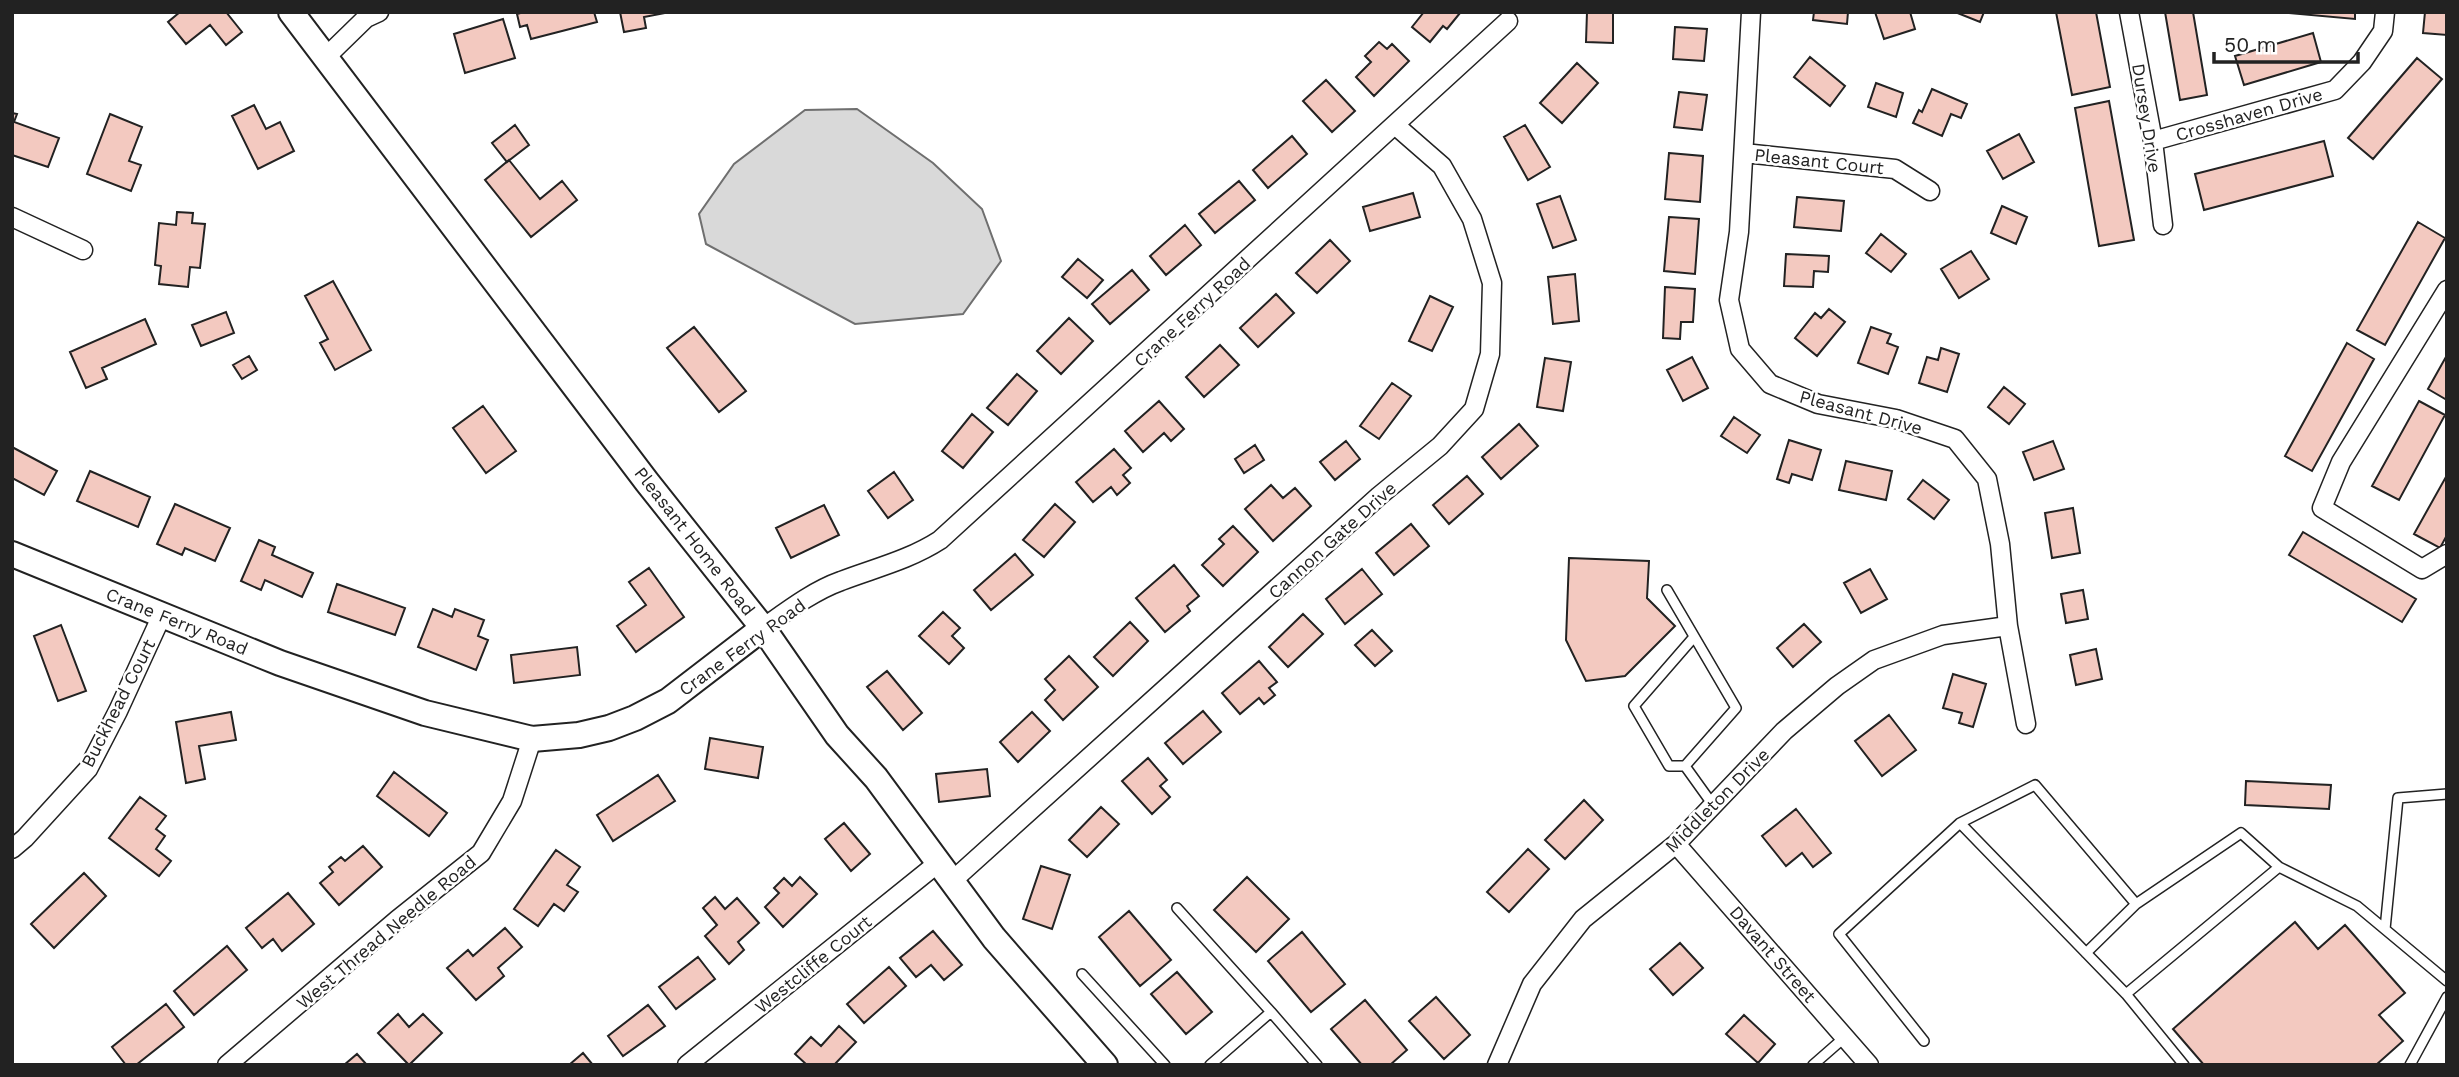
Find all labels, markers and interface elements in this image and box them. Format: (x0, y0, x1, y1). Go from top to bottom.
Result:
scale bar (2214, 21, 2358, 65)
text: 50 m (2224, 32, 2276, 57)
street label: Dursey Drive (2128, 62, 2166, 174)
street label: Crosshaven Drive (2173, 83, 2325, 145)
street label: Pleasant Court (1753, 144, 1885, 178)
street label: Crane Ferry Road (1130, 253, 1254, 371)
street label: Pleasant Drive (1797, 386, 1925, 438)
street label: Pleasant Home Road (630, 462, 760, 620)
street label: Cannon Gate Drive (1264, 477, 1400, 603)
street label: Crane Ferry Road (103, 583, 251, 659)
street label: Crane Ferry Road (675, 594, 809, 700)
street label: Buckhead Court (77, 635, 160, 771)
street label: Middleton Drive (1661, 744, 1773, 856)
street label: West Thread Needle Road (292, 851, 480, 1013)
street label: Davant Street (1725, 901, 1821, 1007)
street label: Westcliffe Court (751, 910, 876, 1017)

